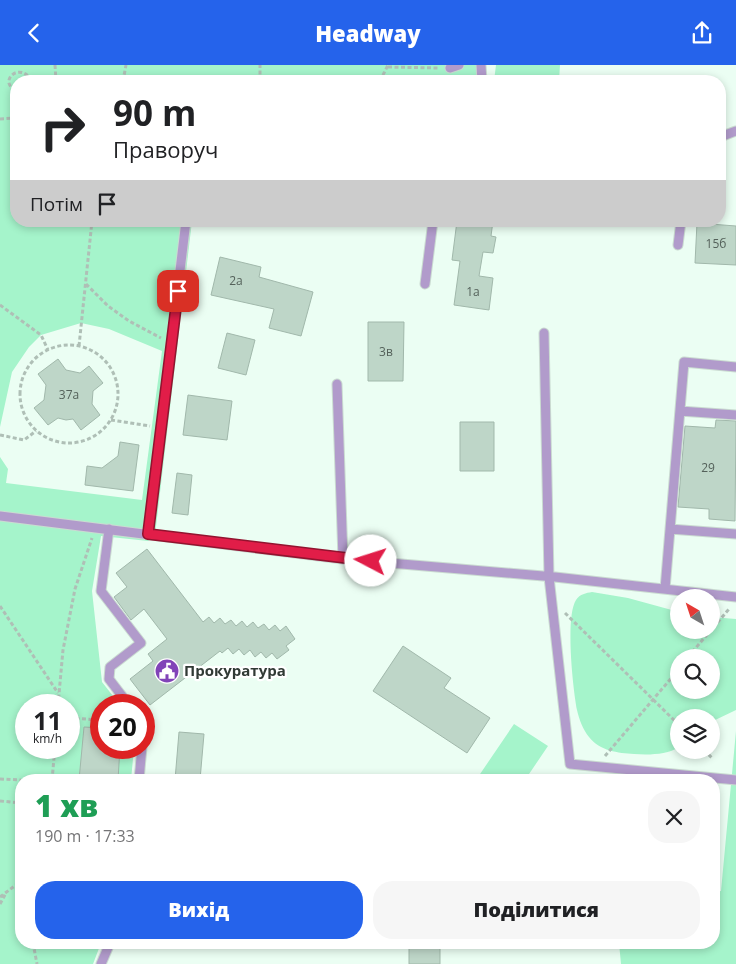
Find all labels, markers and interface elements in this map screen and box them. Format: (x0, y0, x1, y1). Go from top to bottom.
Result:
text: Headway (315, 18, 421, 48)
icon: back (20, 19, 48, 47)
icon: share (688, 19, 716, 47)
text: 90 m (113, 89, 196, 136)
icon: right (30, 95, 95, 160)
text: Праворуч (113, 134, 218, 164)
icon: arrive (93, 190, 121, 218)
text: Потім (30, 191, 83, 217)
house number: 15б (706, 235, 726, 252)
pin (157, 270, 199, 312)
house number: 2а (229, 272, 243, 289)
icon: arrive (164, 277, 192, 305)
house number: 1а (466, 283, 480, 300)
house number: 3в (379, 343, 393, 360)
house number: 37а (59, 386, 79, 403)
house number: 29 (701, 459, 715, 476)
position arrow (344, 534, 396, 586)
north arrow (670, 589, 720, 639)
map controls (670, 589, 720, 759)
button: search (670, 649, 720, 699)
public building icon: Прокуратура (154, 658, 180, 684)
place label: Прокуратура (184, 660, 286, 680)
speed limit sign: 20 (90, 694, 155, 759)
text: 11 (33, 703, 62, 737)
button: layers (670, 709, 720, 759)
text: km/h (33, 730, 62, 747)
text: 1 хв (35, 785, 98, 826)
button: close (648, 791, 700, 843)
text: 190 m · 17:33 (35, 825, 135, 847)
button: Вихід (35, 881, 363, 939)
button: Поділитися (373, 881, 700, 939)

